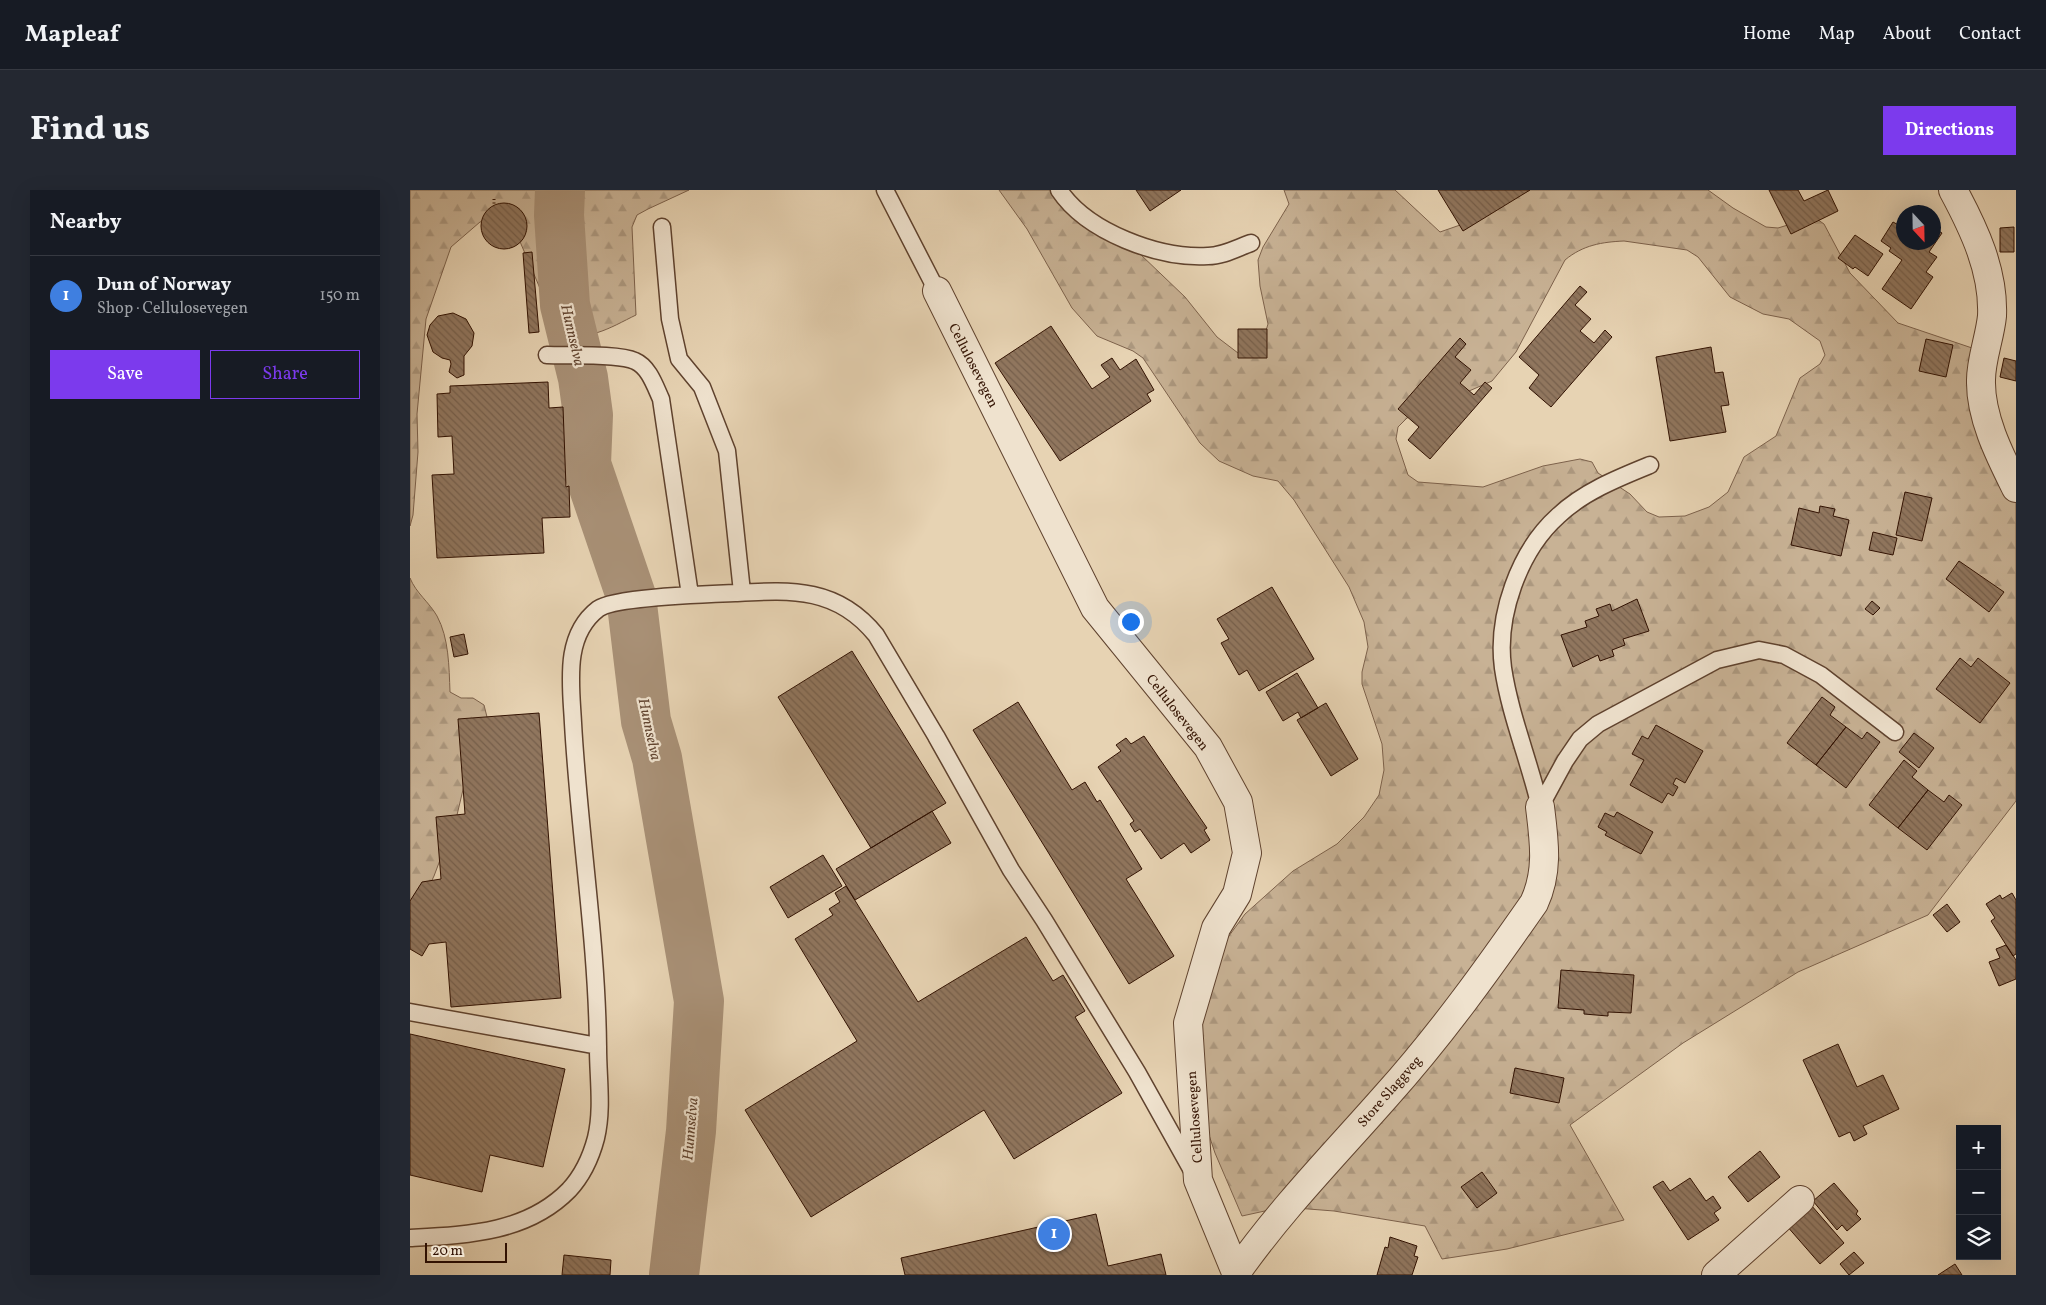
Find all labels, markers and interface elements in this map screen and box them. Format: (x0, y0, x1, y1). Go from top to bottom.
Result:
text: Mapleaf (25, 18, 119, 52)
text: Home (1743, 22, 1791, 47)
text: Map (1819, 22, 1855, 47)
text: About (1883, 22, 1931, 47)
text: Contact (1959, 22, 2021, 47)
text: Find us (30, 106, 150, 154)
button: Directions (1883, 106, 2016, 155)
north arrow (1896, 205, 1941, 250)
text: Nearby (50, 208, 121, 237)
text: Dun of Norway (97, 272, 231, 298)
text: 1 (63, 285, 69, 307)
text: 150 m (319, 285, 360, 307)
text: Shop · Cellulosevegen (97, 298, 248, 320)
water label: Hunnselva (554, 302, 589, 368)
street label: Cellulosevegen (943, 320, 1002, 411)
button: Save (50, 350, 200, 399)
button: Share (210, 350, 360, 399)
your location (1118, 609, 1144, 635)
street label: Cellulosevegen (1141, 671, 1213, 755)
water label: Hunnselva (632, 696, 665, 762)
street label: Store Slaggveg (1354, 1052, 1427, 1132)
street label: Cellulosevegen (1183, 1070, 1208, 1164)
water label: Hunnselva (678, 1097, 705, 1161)
map controls (1956, 1125, 2001, 1260)
button: + (1956, 1125, 2001, 1170)
button: − (1956, 1170, 2001, 1215)
pin: 1 (1038, 1215, 1070, 1253)
button: layers (1956, 1215, 2001, 1260)
scale bar (425, 1240, 508, 1263)
text: 20 m (432, 1242, 463, 1261)

